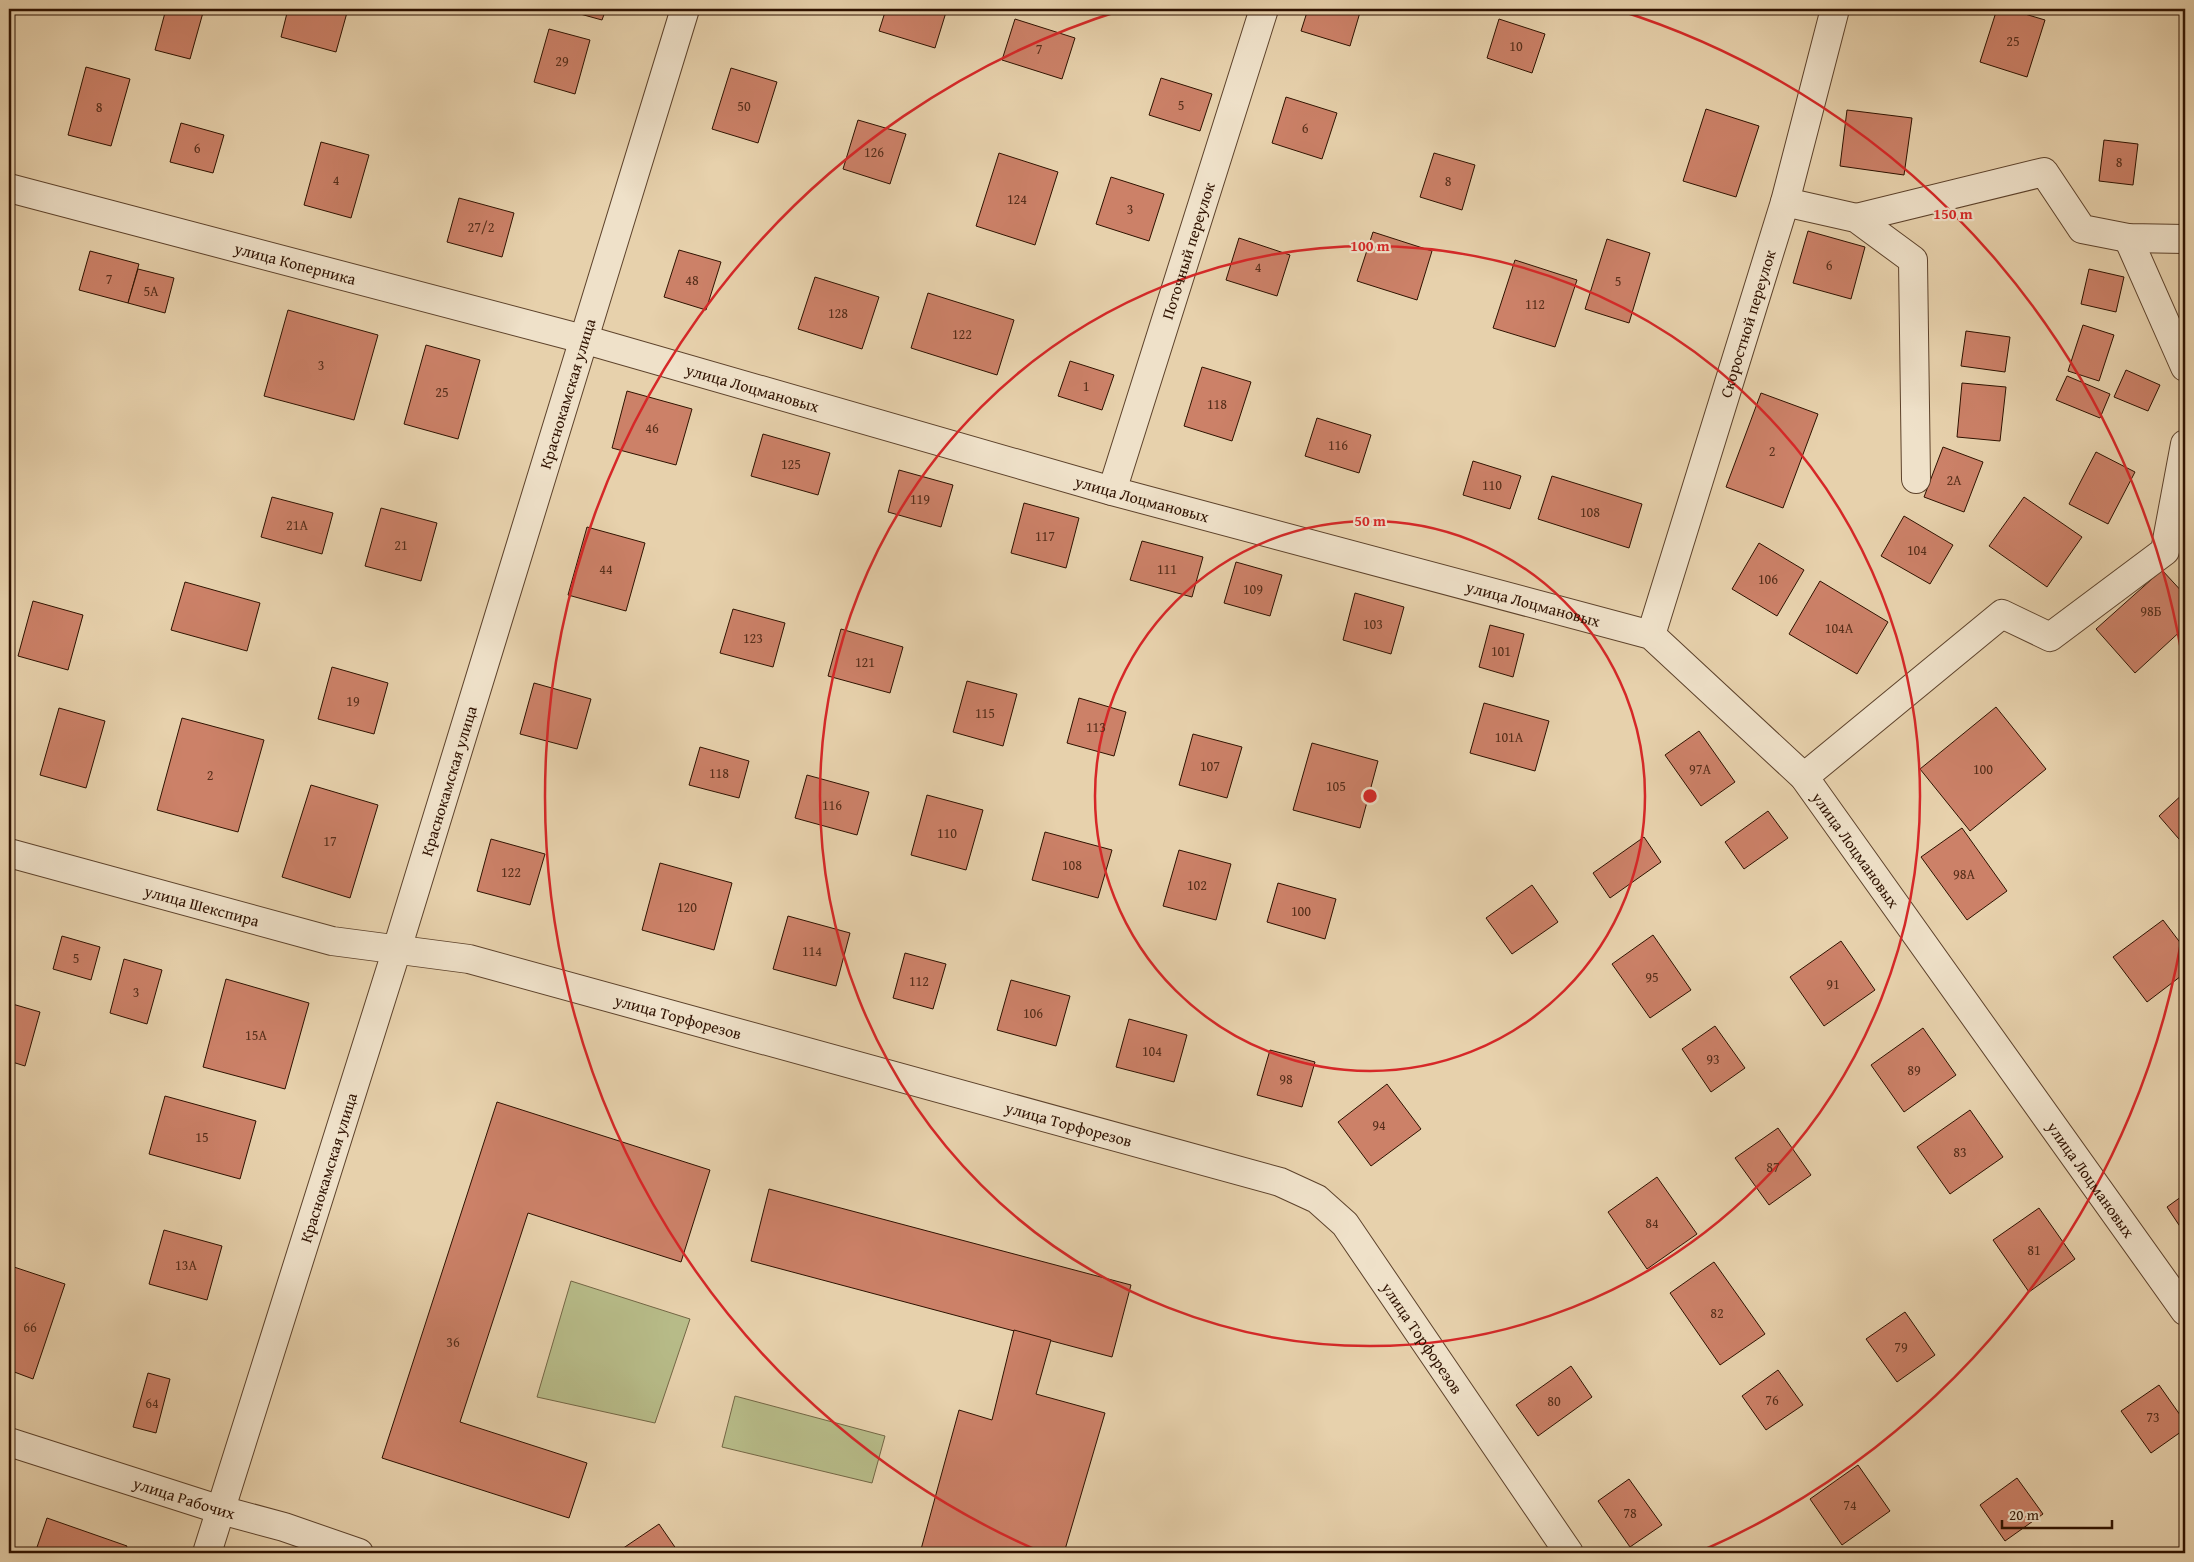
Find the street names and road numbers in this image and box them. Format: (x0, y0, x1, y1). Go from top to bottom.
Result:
street label: Поточный переулок (1155, 178, 1221, 322)
street label: улица Коперника (231, 236, 359, 291)
street label: Скоростной переулок (1713, 246, 1782, 400)
street label: Краснокамская улица (533, 315, 602, 472)
street label: улица Лоцмановых (682, 357, 823, 419)
street label: улица Лоцмановых (1071, 469, 1213, 529)
street label: улица Лоцмановых (1463, 574, 1604, 633)
street label: Краснокамская улица (414, 702, 483, 859)
street label: улица Лоцмановых (1806, 786, 1906, 914)
street label: улица Шекспира (141, 878, 262, 933)
street label: улица Торфорезов (611, 987, 745, 1045)
street label: Краснокамская улица (293, 1089, 363, 1246)
street label: улица Торфорезов (1002, 1095, 1135, 1153)
street label: улица Лоцмановых (2041, 1116, 2141, 1243)
street label: улица Торфорезов (1375, 1276, 1469, 1399)
street label: улица Рабочих (129, 1470, 239, 1525)

